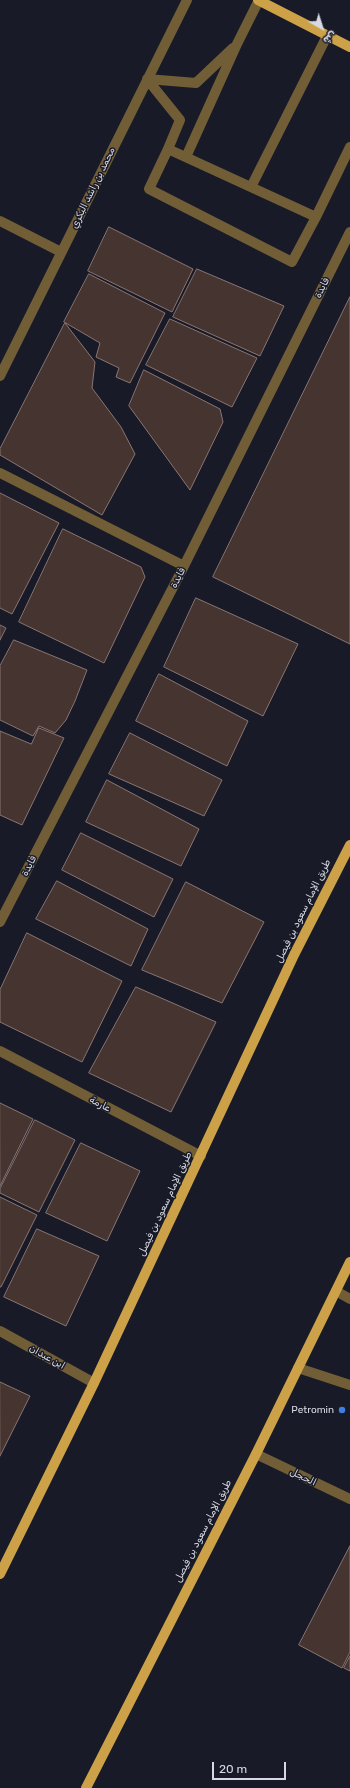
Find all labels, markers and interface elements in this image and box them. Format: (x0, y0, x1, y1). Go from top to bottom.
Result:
north arrow (302, 8, 342, 48)
text: ش (320, 28, 339, 47)
street label: محمد بن راشد البكري (68, 145, 118, 231)
street label: فايدة (312, 276, 332, 300)
street label: فايدة (168, 566, 188, 590)
street label: فايدة (19, 854, 39, 878)
street label: طريق الإمام سعود بن فيصل (273, 857, 333, 965)
street label: عارمة (87, 1094, 113, 1114)
street label: طريق الإمام سعود بن فيصل (136, 1150, 194, 1258)
street label: ابن عبدان (27, 1342, 67, 1372)
place label: Petromin (291, 1404, 334, 1416)
marker: Petromin (337, 1405, 347, 1415)
street label: الحجل (288, 1465, 318, 1489)
street label: طريق الإمام سعود بن فيصل (172, 1478, 234, 1584)
scale bar (214, 1754, 288, 1780)
text: 20 m (219, 1762, 247, 1776)

